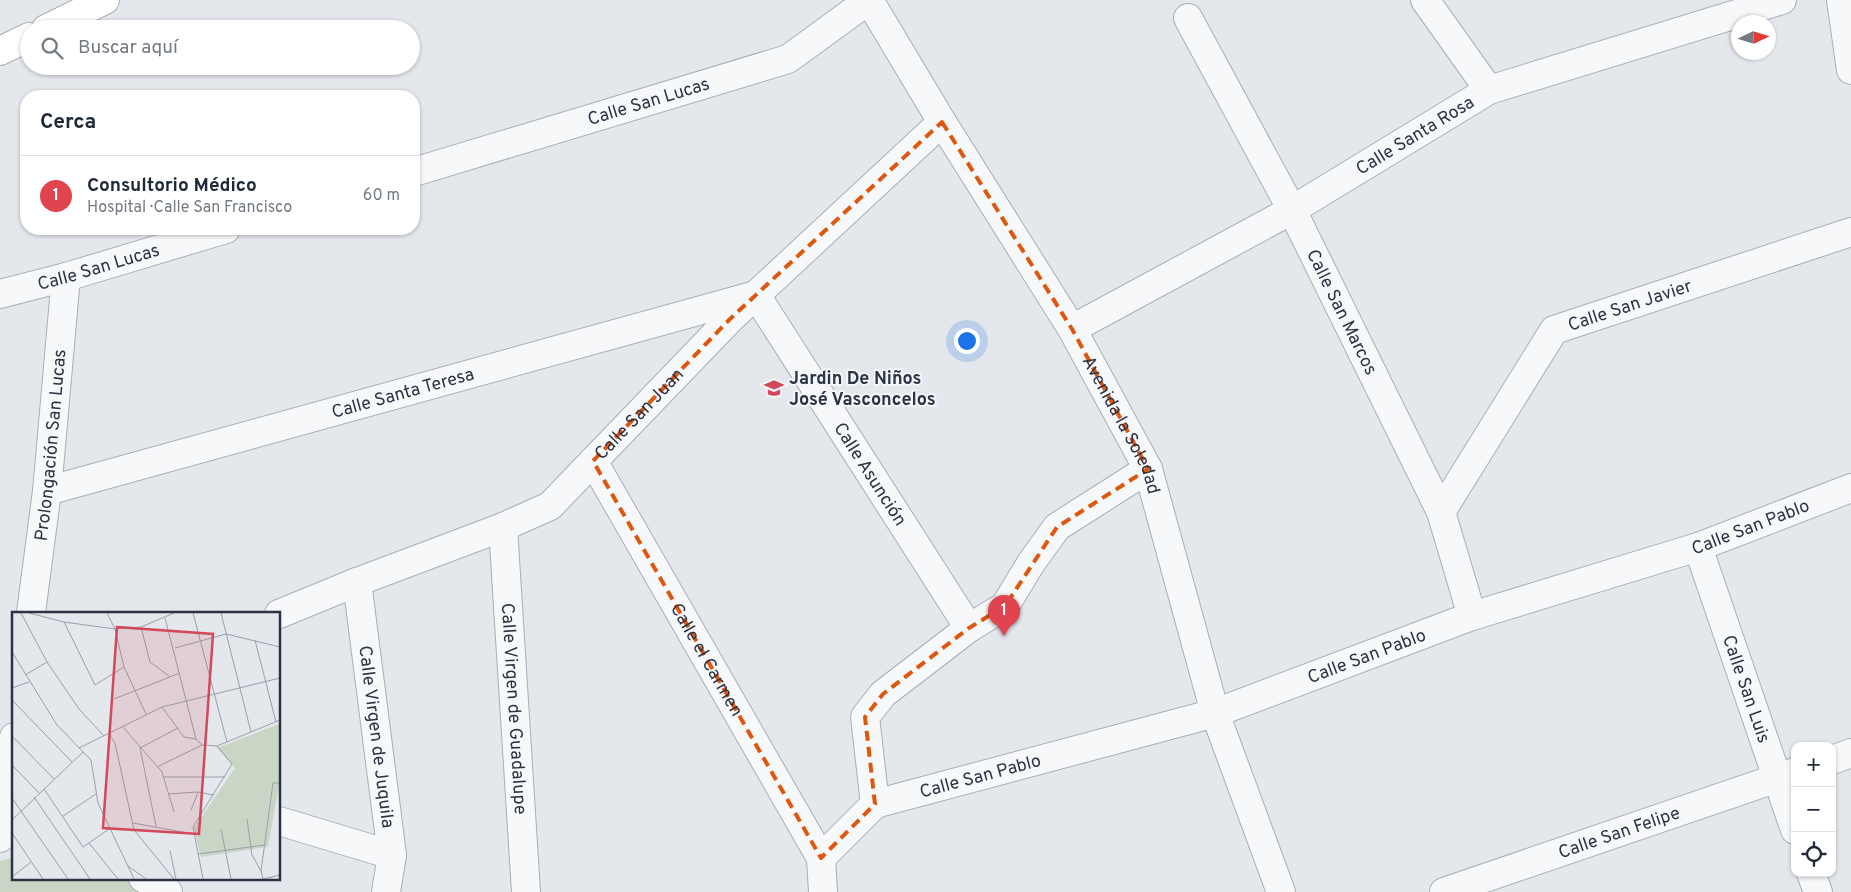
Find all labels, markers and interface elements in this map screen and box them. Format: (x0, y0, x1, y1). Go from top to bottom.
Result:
north arrow (1731, 15, 1776, 60)
search box (20, 20, 420, 75)
icon: search (38, 34, 66, 62)
text: Buscar aquí (78, 36, 178, 60)
street label: Calle San Lucas (585, 73, 713, 132)
street label: Calle Santa Rosa (1352, 92, 1479, 181)
text: Cerca (40, 109, 96, 136)
text: Consultorio Médico (87, 174, 257, 198)
text: 1 (53, 186, 59, 206)
text: 60 m (363, 186, 400, 206)
text: Hospital · Calle San Francisco (87, 198, 292, 218)
street label: Calle San Lucas (35, 240, 163, 297)
street label: Calle San Marcos (1300, 246, 1382, 379)
street label: Calle San Javier (1565, 275, 1695, 338)
your location (954, 328, 980, 354)
street label: Prolongación San Lucas (31, 348, 73, 543)
street label: Avenida la Soledad (1076, 352, 1164, 497)
street label: Calle Santa Teresa (329, 363, 477, 425)
street label: Calle San Juan (590, 364, 690, 466)
place label: Jardin De Niños José Vasconcelos (789, 368, 936, 412)
school or university icon: Jardin De Niños José Vasconcelos (763, 377, 785, 399)
street label: Calle Asunción (828, 419, 911, 531)
street label: Calle San Pablo (1689, 495, 1813, 561)
pin: 1 (988, 595, 1020, 636)
street label: Calle el Carmen (664, 600, 747, 721)
street label: Calle Virgen de Guadalupe (495, 602, 531, 815)
inset map (12, 612, 280, 880)
street label: Calle San Pablo (1305, 624, 1430, 690)
street label: Calle San Luis (1716, 632, 1774, 746)
street label: Calle Virgen de Juquila (352, 644, 398, 830)
map controls (1791, 742, 1836, 877)
button: + (1791, 742, 1836, 787)
street label: Calle San Pablo (917, 750, 1044, 804)
button: − (1791, 787, 1836, 832)
street label: Calle San Felipe (1556, 802, 1683, 865)
button: locate (1791, 832, 1836, 877)

